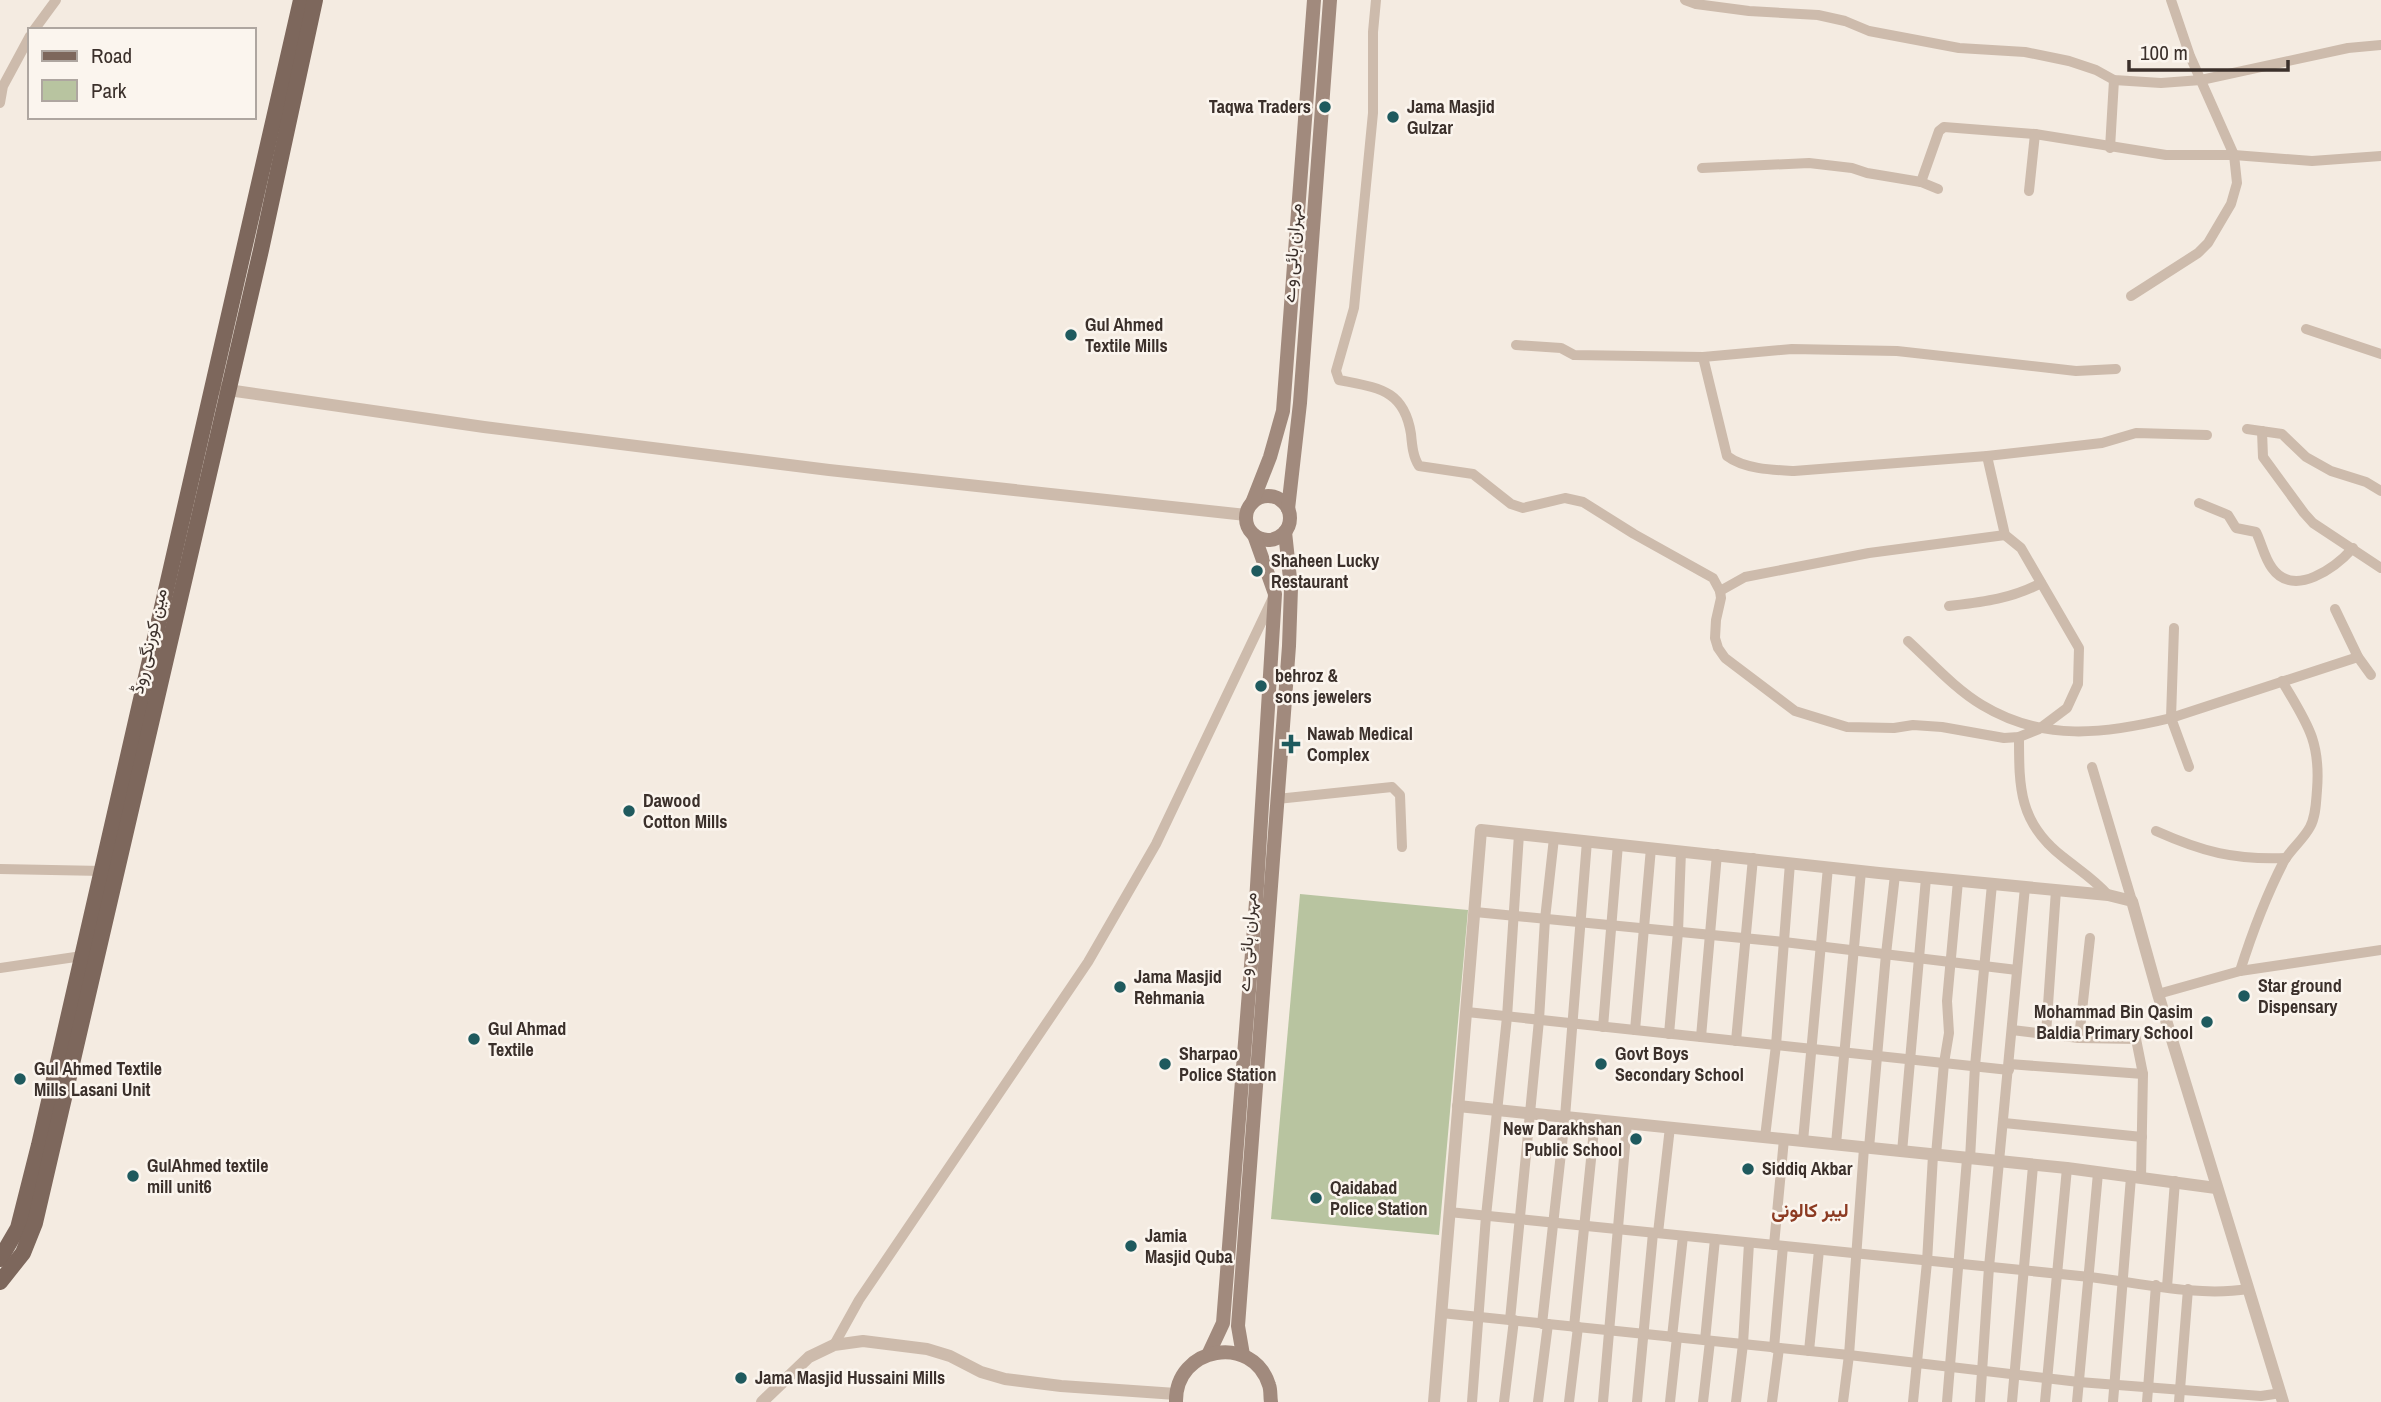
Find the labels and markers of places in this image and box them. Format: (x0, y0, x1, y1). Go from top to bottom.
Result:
place label: Taqwa Traders (1209, 94, 1311, 119)
place label: Jama Masjid Gulzar (1407, 94, 1495, 140)
marker: Taqwa Traders (1317, 99, 1333, 115)
marker: Jama Masjid Gulzar (1385, 109, 1401, 125)
place label: Gul Ahmed Textile Mills (1085, 312, 1168, 358)
marker: Gul Ahmed Textile Mills (1063, 327, 1079, 343)
place label: Shaheen Lucky Restaurant (1271, 548, 1380, 594)
marker: Shaheen Lucky Restaurant (1249, 563, 1265, 579)
place label: behroz & sons jewelers (1275, 663, 1372, 709)
marker: behroz & sons jewelers (1253, 678, 1269, 694)
place label: Nawab Medical Complex (1307, 721, 1413, 767)
marker: Nawab Medical Complex (1281, 734, 1301, 754)
place label: Dawood Cotton Mills (643, 788, 727, 834)
marker: Dawood Cotton Mills (621, 803, 637, 819)
place label: Jama Masjid Rehmania (1134, 964, 1222, 1010)
place label: Star ground Dispensary (2258, 973, 2342, 1019)
marker: Jama Masjid Rehmania (1112, 979, 1128, 995)
marker: Star ground Dispensary (2236, 988, 2252, 1004)
place label: Mohammad Bin Qasim Baldia Primary School (2034, 999, 2193, 1045)
marker: Mohammad Bin Qasim Baldia Primary School (2199, 1014, 2215, 1030)
place label: Gul Ahmad Textile (488, 1016, 566, 1062)
marker: Gul Ahmad Textile (466, 1031, 482, 1047)
place label: Sharpao Police Station (1179, 1041, 1277, 1087)
place label: Govt Boys Secondary School (1615, 1041, 1744, 1087)
place label: Gul Ahmed Textile Mills Lasani Unit (34, 1056, 162, 1102)
marker: Sharpao Police Station (1157, 1056, 1173, 1072)
marker: Govt Boys Secondary School (1593, 1056, 1609, 1072)
marker: Gul Ahmed Textile Mills Lasani Unit (12, 1071, 28, 1087)
place label: New Darakhshan Public School (1503, 1116, 1622, 1162)
marker: New Darakhshan Public School (1628, 1131, 1644, 1147)
place label: GulAhmed textile mill unit6 (147, 1153, 268, 1199)
place label: Siddiq Akbar (1762, 1156, 1853, 1181)
marker: Siddiq Akbar (1740, 1161, 1756, 1177)
marker: GulAhmed textile mill unit6 (125, 1168, 141, 1184)
place label: Qaidabad Police Station (1330, 1175, 1428, 1221)
marker: Qaidabad Police Station (1308, 1190, 1324, 1206)
place label: Jamia Masjid Quba (1145, 1223, 1234, 1269)
marker: Jamia Masjid Quba (1123, 1238, 1139, 1254)
place label: Jama Masjid Hussaini Mills (755, 1365, 945, 1390)
marker: Jama Masjid Hussaini Mills (733, 1370, 749, 1386)

